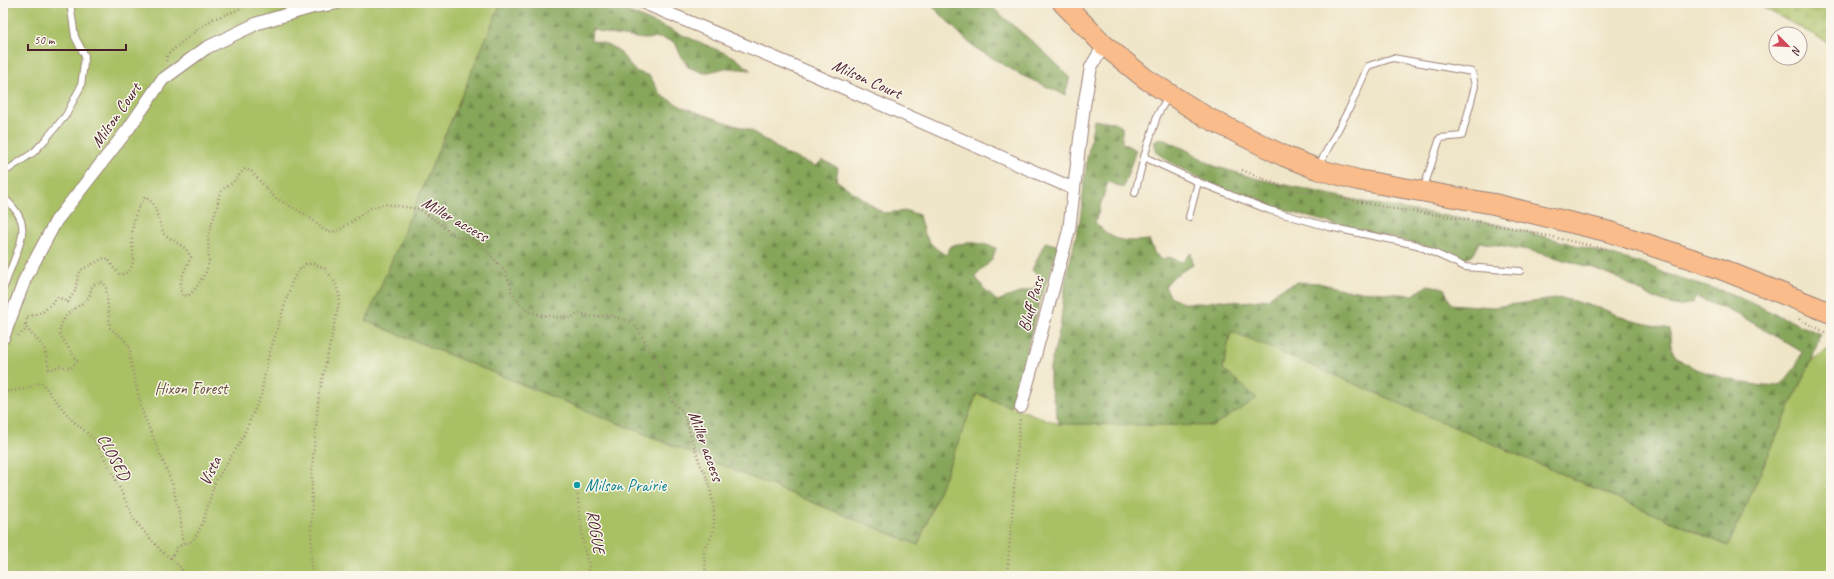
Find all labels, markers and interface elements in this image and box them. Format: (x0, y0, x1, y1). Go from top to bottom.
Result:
scale bar (28, 26, 126, 52)
north arrow (1768, 26, 1808, 66)
text: 50 m (34, 32, 56, 48)
text: N (1788, 44, 1805, 58)
street label: Milson Court (829, 54, 907, 105)
street label: Milson Court (86, 77, 147, 151)
street label: Miller access (418, 192, 494, 247)
street label: Bluff Pass (1013, 272, 1049, 334)
park label: Hixon Forest (155, 378, 230, 399)
street label: Miller access (684, 408, 729, 486)
street label: CLOSED (93, 430, 136, 486)
street label: Vista (194, 452, 226, 489)
place label: Milson Prairie (585, 475, 667, 496)
marker: Milson Prairie (572, 480, 582, 490)
street label: ROGUE (582, 509, 610, 558)

